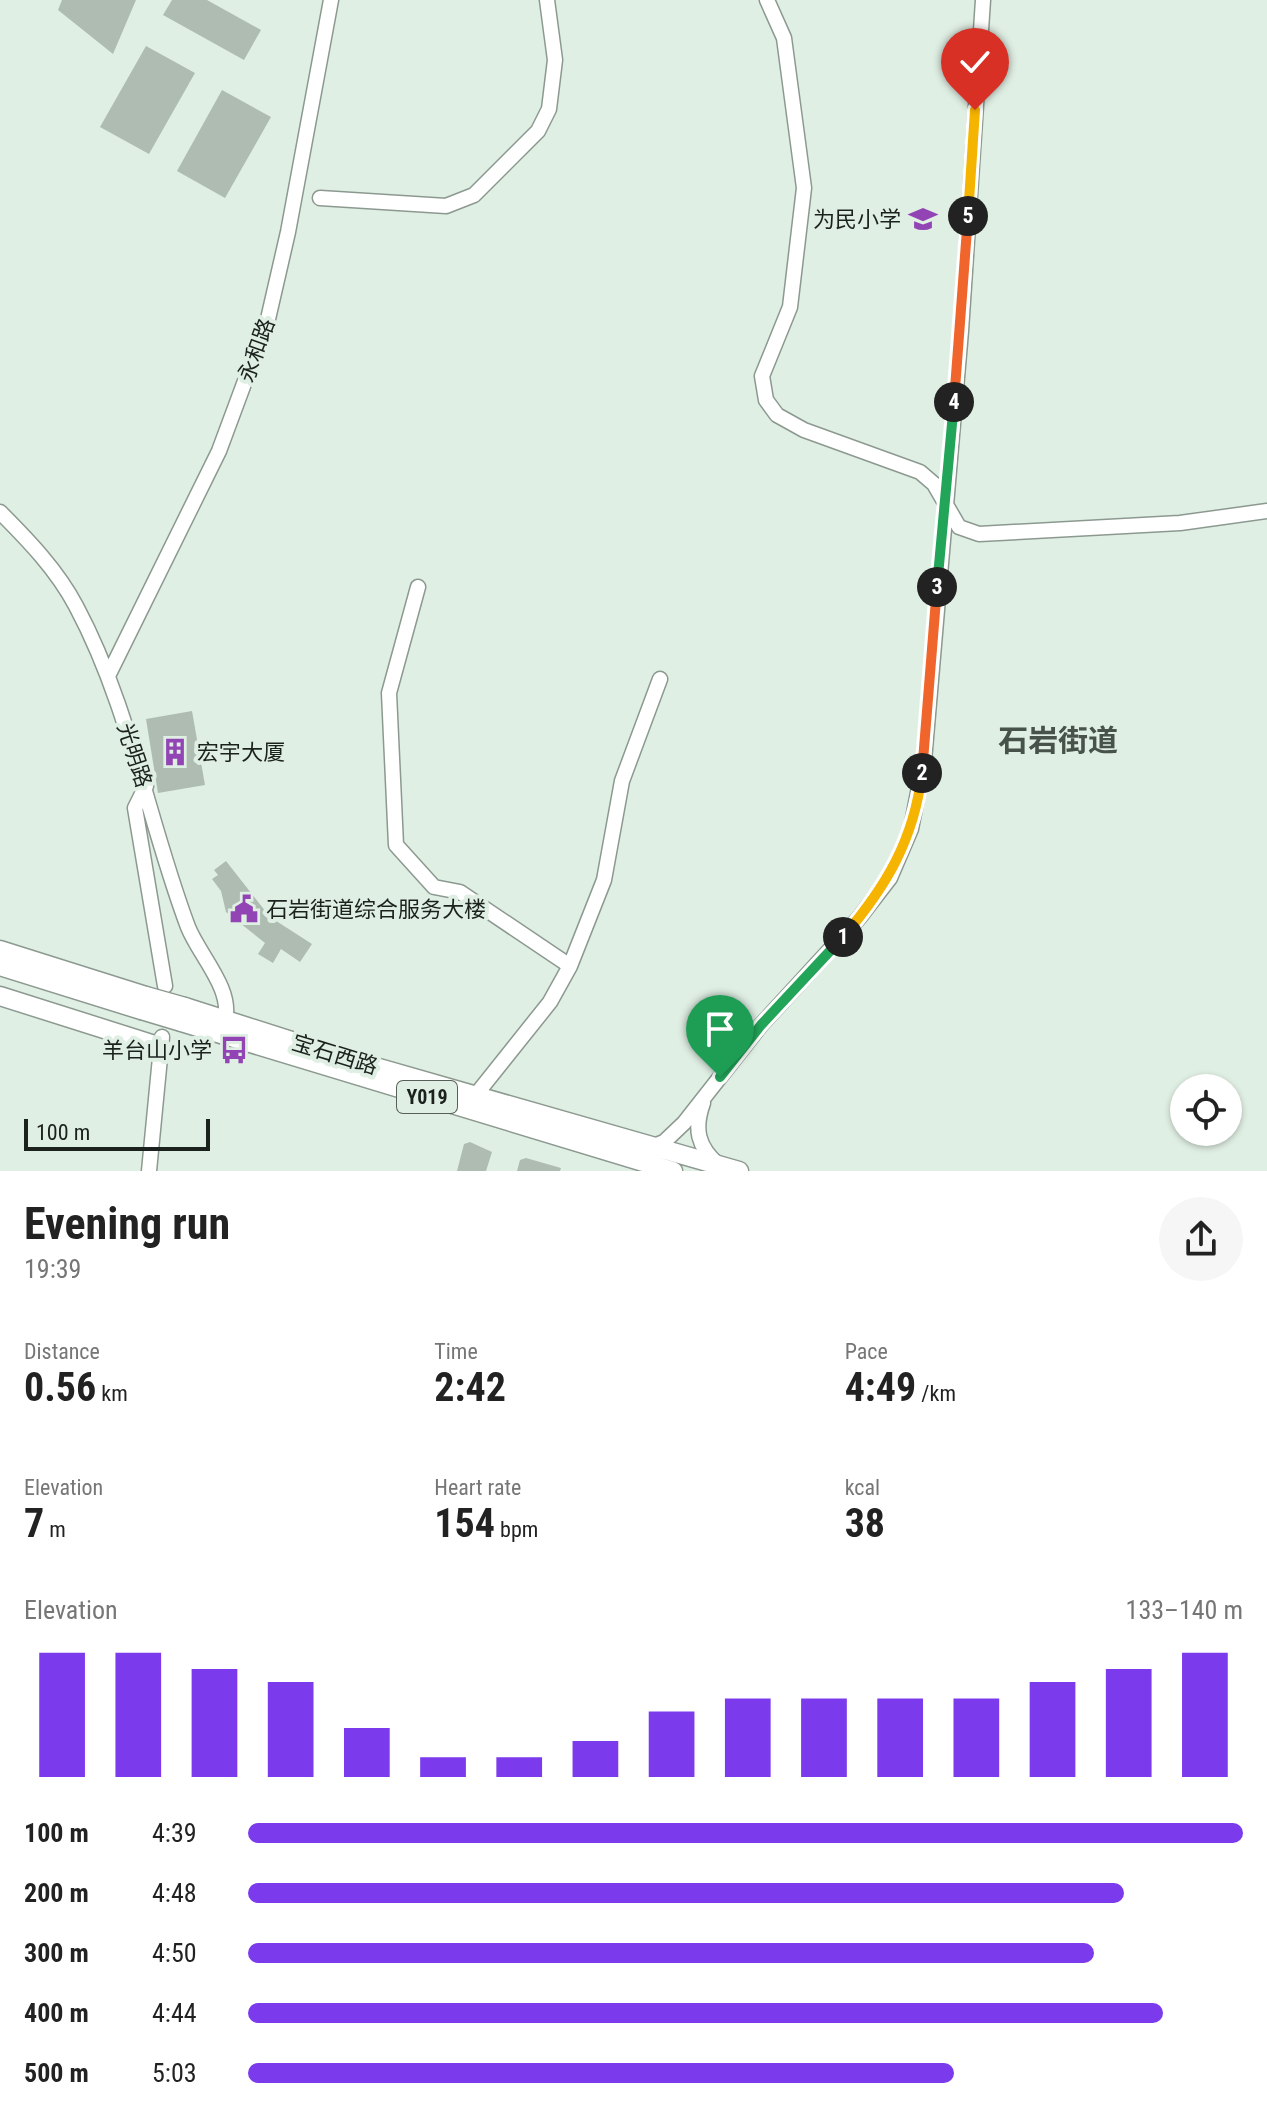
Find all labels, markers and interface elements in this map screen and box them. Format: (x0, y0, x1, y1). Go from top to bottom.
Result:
pin (941, 28, 1009, 110)
icon: check (953, 40, 997, 84)
pin: 5 (948, 196, 988, 236)
text: 5 (962, 203, 974, 228)
school or university icon: 为民小学 (908, 204, 938, 234)
place label: 为民小学 (813, 207, 901, 232)
street label: 永和路 (233, 315, 280, 385)
pin: 4 (934, 382, 974, 422)
text: 4 (948, 389, 960, 414)
pin: 3 (917, 567, 957, 607)
text: 3 (931, 574, 943, 599)
street label: 光明路 (112, 720, 157, 790)
district label: 石岩街道 (998, 723, 1118, 758)
building icon: 宏宇大厦 (160, 737, 190, 767)
place label: 宏宇大厦 (197, 740, 285, 765)
pin: 2 (902, 753, 942, 793)
text: 2 (916, 760, 928, 785)
public building icon: 石岩街道综合服务大楼 (229, 894, 259, 924)
place label: 石岩街道综合服务大楼 (266, 897, 486, 922)
pin: 1 (823, 917, 863, 957)
text: 1 (837, 924, 849, 949)
pin (686, 995, 754, 1077)
icon: arrive (698, 1007, 742, 1051)
street label: 宝石西路 (289, 1030, 381, 1079)
bus stop icon: 羊台山小学 (219, 1035, 249, 1065)
place label: 羊台山小学 (102, 1038, 212, 1063)
map controls (1170, 1074, 1242, 1146)
button: locate (1170, 1074, 1242, 1146)
road number: Y019 (397, 1081, 457, 1113)
scale bar (24, 1115, 210, 1151)
text: 100 m (36, 1120, 90, 1145)
button: share (1159, 1197, 1243, 1281)
text: Evening run (24, 1198, 230, 1250)
text: 19:39 (24, 1254, 81, 1284)
text: Distance (24, 1339, 100, 1364)
text: Time (434, 1339, 478, 1364)
text: Pace (845, 1339, 888, 1364)
text: 0.56 (24, 1364, 96, 1411)
text: 2:42 (434, 1364, 506, 1411)
text: 4:49 (845, 1364, 916, 1411)
text: km (96, 1381, 128, 1406)
text: /km (916, 1381, 956, 1406)
text: Elevation (24, 1475, 103, 1500)
text: Heart rate (434, 1475, 521, 1500)
text: kcal (845, 1475, 880, 1500)
text: 7 (24, 1500, 44, 1547)
text: 154 (434, 1500, 495, 1547)
text: 38 (845, 1500, 885, 1547)
text: m (44, 1517, 66, 1542)
text: bpm (495, 1517, 538, 1542)
text: Elevation (24, 1595, 118, 1625)
text: 133–140 m (1126, 1595, 1243, 1625)
text: 100 m (24, 1818, 89, 1848)
text: 4:39 (152, 1818, 197, 1848)
text: 200 m (24, 1878, 89, 1908)
text: 4:48 (152, 1878, 197, 1908)
text: 300 m (24, 1938, 89, 1968)
text: 4:50 (152, 1938, 197, 1968)
text: 400 m (24, 1998, 89, 2028)
text: 4:44 (152, 1998, 197, 2028)
text: 500 m (24, 2058, 89, 2088)
text: 5:03 (152, 2058, 197, 2088)

